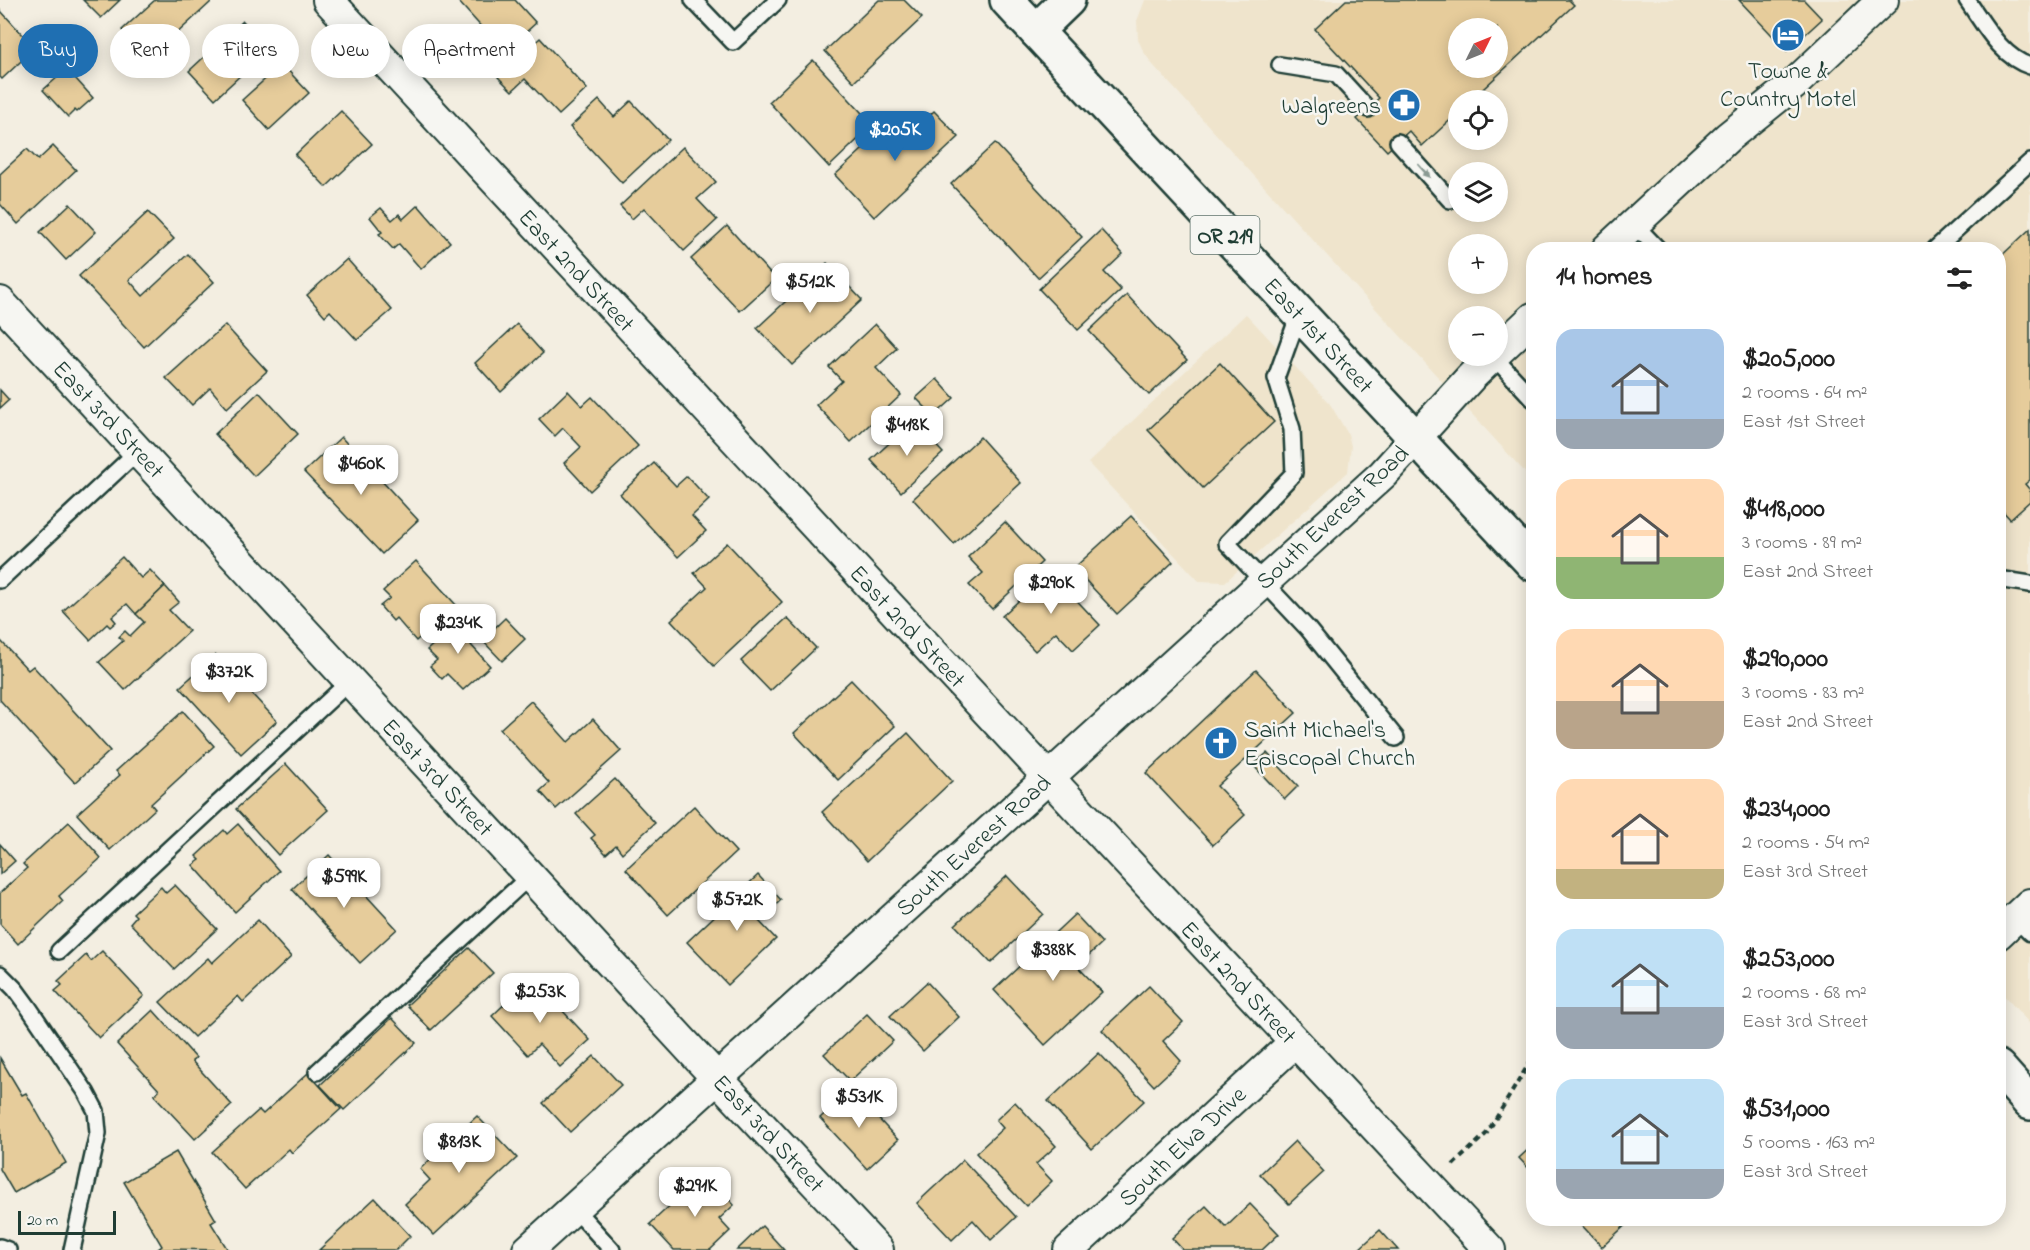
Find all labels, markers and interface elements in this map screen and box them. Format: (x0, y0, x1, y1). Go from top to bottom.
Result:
hotel icon: Towne & Country Motel (1770, 17, 1806, 53)
north arrow (1448, 18, 1508, 78)
map controls (1448, 18, 1508, 366)
chip: Buy (18, 24, 98, 78)
chip: Rent (110, 24, 190, 78)
chip: Filters (202, 24, 299, 78)
chip: New (311, 24, 390, 78)
chip: Apartment (402, 24, 537, 78)
place label: Towne & Country Motel (1720, 55, 1856, 119)
pharmacy icon: Walgreens (1386, 87, 1422, 123)
place label: Walgreens (1282, 90, 1381, 125)
button: locate (1448, 90, 1508, 150)
pin: $205K (853, 111, 937, 162)
text: $205K (869, 116, 921, 145)
button: layers (1448, 162, 1508, 222)
one-way arrow (1417, 163, 1430, 178)
street label: East 2nd Street (509, 202, 642, 341)
road number: OR 219 (1190, 216, 1260, 254)
button: + (1448, 234, 1508, 294)
text: 14 homes (1556, 259, 1652, 297)
icon: filters (1943, 262, 1976, 295)
pin: $512K (768, 263, 852, 314)
text: $512K (785, 268, 835, 297)
street label: East 1st Street (1254, 271, 1381, 403)
button: − (1448, 306, 1508, 366)
text: $205,000 (1742, 341, 1835, 379)
icon: home (1604, 353, 1676, 425)
street label: East 3rd Street (43, 354, 171, 488)
text: 2 rooms · 64 m² (1742, 379, 1867, 408)
pin: $418K (865, 406, 949, 457)
text: East 1st Street (1742, 408, 1865, 437)
text: $418K (885, 411, 929, 440)
street label: South Everest Road (1249, 438, 1419, 599)
pin: $460K (319, 445, 403, 496)
text: $460K (337, 450, 385, 479)
text: $418,000 (1742, 491, 1825, 529)
icon: home (1604, 503, 1676, 575)
text: 3 rooms · 89 m² (1742, 529, 1862, 558)
street label: East 2nd Street (840, 558, 973, 697)
text: East 2nd Street (1742, 558, 1873, 587)
pin: $290K (1009, 564, 1093, 615)
text: $290K (1028, 569, 1074, 598)
pin: $234K (416, 604, 500, 655)
text: $234K (434, 609, 482, 638)
text: $290,000 (1742, 641, 1828, 679)
pin: $372K (187, 653, 271, 704)
icon: home (1604, 653, 1676, 725)
text: $372K (205, 658, 253, 687)
text: 3 rooms · 83 m² (1742, 679, 1864, 708)
text: East 2nd Street (1742, 708, 1873, 737)
street label: East 3rd Street (372, 712, 500, 846)
place label: Saint Michael's Episcopal Church (1244, 714, 1415, 777)
church icon: Saint Michael's Episcopal Church (1203, 725, 1239, 761)
street label: South Everest Road (889, 767, 1061, 926)
text: $234,000 (1742, 791, 1830, 829)
icon: home (1604, 803, 1676, 875)
text: 2 rooms · 54 m² (1742, 829, 1870, 858)
pin: $599K (302, 858, 386, 909)
text: East 3rd Street (1742, 858, 1868, 887)
text: $599K (321, 863, 367, 892)
pin: $572K (695, 881, 779, 932)
text: $572K (711, 886, 763, 915)
street label: East 2nd Street (1171, 914, 1304, 1053)
pin: $388K (1011, 931, 1095, 982)
text: $388K (1030, 936, 1076, 965)
text: $253,000 (1742, 941, 1834, 979)
icon: home (1604, 953, 1676, 1025)
pin: $253K (498, 973, 582, 1024)
text: $253K (514, 978, 566, 1007)
text: 2 rooms · 68 m² (1742, 979, 1867, 1008)
text: East 3rd Street (1742, 1008, 1868, 1037)
street label: East 3rd Street (703, 1068, 831, 1202)
pin: $531K (817, 1078, 901, 1129)
street label: South Elva Drive (1112, 1079, 1256, 1217)
text: $531K (835, 1083, 883, 1112)
text: $531,000 (1742, 1091, 1830, 1129)
icon: home (1604, 1103, 1676, 1175)
pin: $813K (417, 1123, 501, 1174)
text: $813K (437, 1128, 481, 1157)
text: 5 rooms · 163 m² (1742, 1129, 1875, 1158)
text: East 3rd Street (1742, 1158, 1868, 1187)
pin: $291K (653, 1167, 737, 1218)
text: $291K (673, 1172, 717, 1201)
scale bar (18, 1208, 116, 1236)
text: 20 m (27, 1209, 58, 1233)

